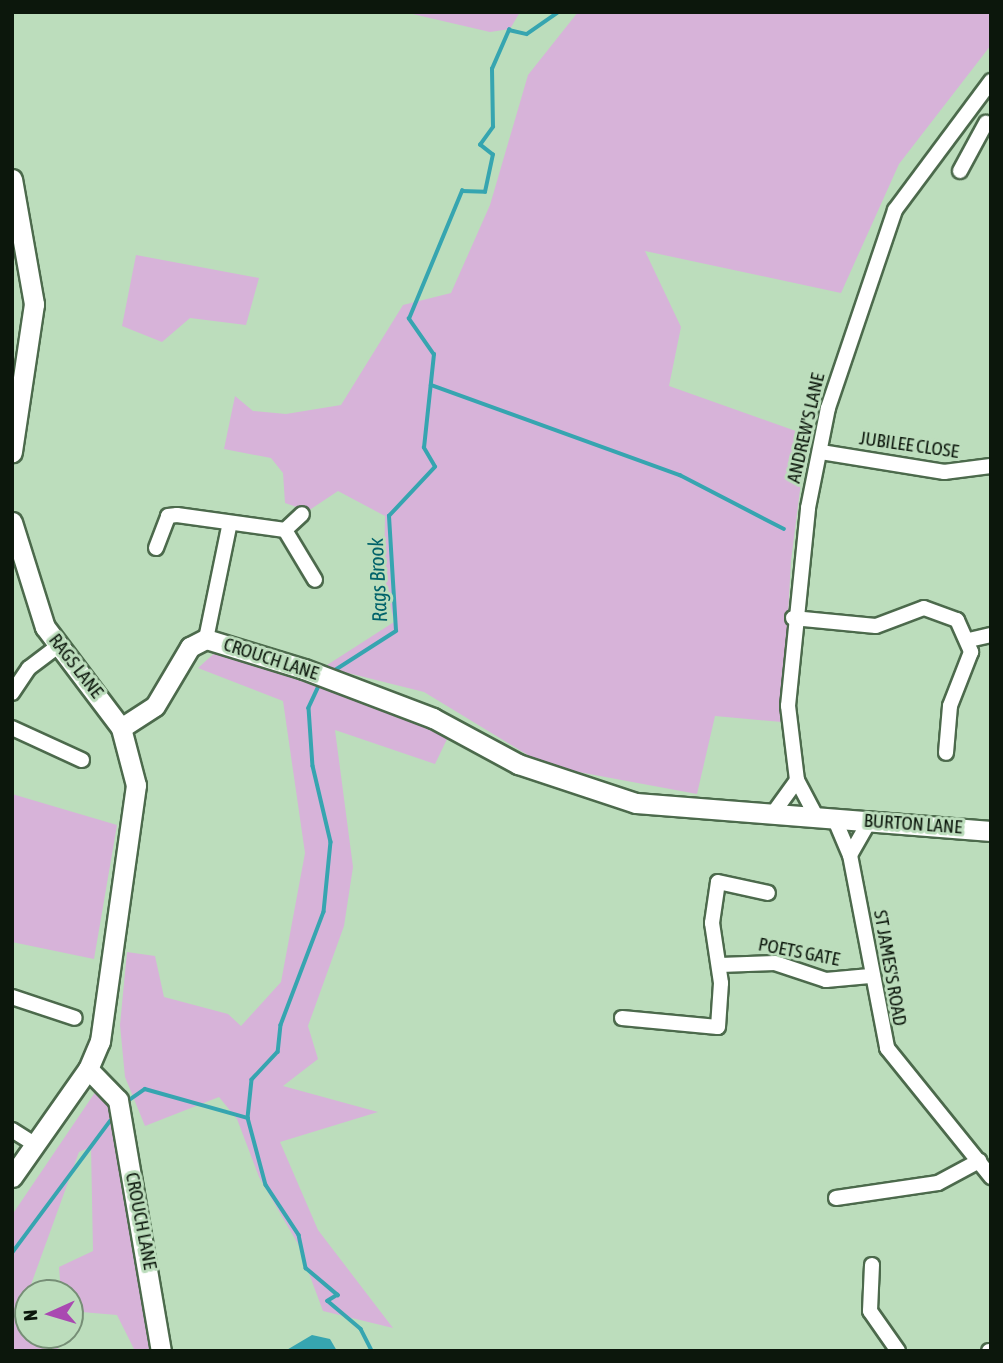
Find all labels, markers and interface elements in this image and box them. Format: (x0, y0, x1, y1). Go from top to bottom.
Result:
street label: ANDREW'S LANE (782, 371, 830, 485)
street label: JUBILEE CLOSE (858, 427, 960, 463)
water label: Rags Brook (362, 537, 392, 623)
street label: RAGS LANE (44, 629, 108, 703)
street label: CROUCH LANE (221, 633, 321, 685)
street label: BURTON LANE (863, 809, 963, 839)
street label: ST JAMES'S ROAD (869, 908, 911, 1028)
street label: POETS GATE (756, 933, 842, 971)
street label: CROUCH LANE (120, 1171, 162, 1271)
north arrow (14, 1279, 84, 1349)
text: N (19, 1309, 41, 1322)

